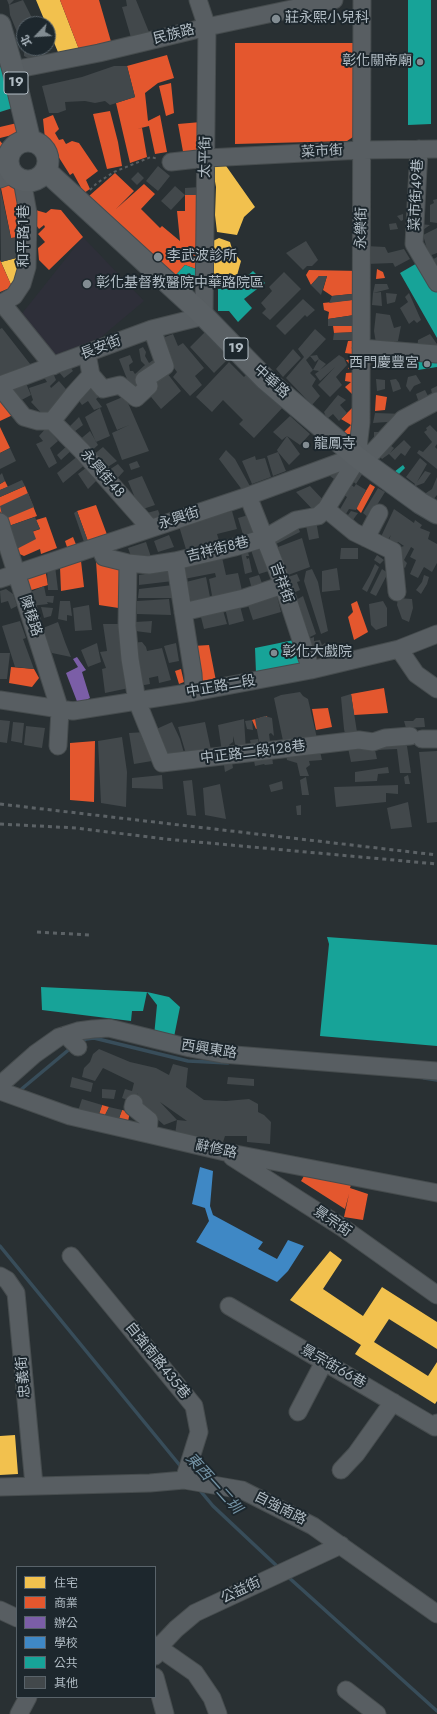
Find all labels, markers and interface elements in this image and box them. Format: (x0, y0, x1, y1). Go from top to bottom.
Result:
place label: 莊永熙小兒科 (285, 11, 369, 27)
marker: 莊永熙小兒科 (270, 13, 282, 25)
north arrow (16, 16, 56, 56)
street label: 民族路 (152, 22, 196, 48)
text: 北 (16, 32, 36, 49)
place label: 彰化關帝廟 (342, 54, 412, 70)
marker: 彰化關帝廟 (415, 57, 425, 67)
road number: 19 (4, 72, 28, 94)
street label: 太平街 (197, 136, 215, 178)
street label: 菜市街 (301, 143, 343, 161)
street label: 菜市街49巷 (407, 158, 427, 232)
street label: 和平路1巷 (17, 205, 33, 267)
street label: 永樂街 (353, 207, 371, 249)
place label: 李武波診所 (167, 249, 237, 265)
marker: 李武波診所 (152, 251, 164, 263)
place label: 彰化基督教醫院中華路院區 (96, 276, 264, 292)
marker: 彰化基督教醫院中華路院區 (81, 278, 93, 290)
street label: 長安街 (78, 333, 124, 363)
road number: 19 (224, 338, 248, 360)
place label: 西門慶豐宮 (349, 356, 419, 372)
marker: 西門慶豐宮 (422, 359, 432, 369)
street label: 中華路 (250, 362, 292, 402)
place label: 龍鳳寺 (314, 437, 356, 453)
marker: 龍鳳寺 (301, 440, 311, 450)
street label: 永興街48 (77, 447, 127, 501)
street label: 永興街 (156, 505, 202, 533)
street label: 吉祥街8巷 (185, 534, 251, 566)
street label: 吉祥街 (266, 560, 296, 606)
street label: 陳稜路 (16, 593, 44, 639)
place label: 彰化大戲院 (282, 645, 352, 661)
marker: 彰化大戲院 (269, 648, 279, 658)
street label: 中正路二段 (185, 673, 257, 701)
street label: 中正路二段128巷 (199, 738, 307, 768)
street label: 西興東路 (180, 1037, 238, 1063)
street label: 辭修路 (194, 1137, 238, 1163)
street label: 景宗街 (310, 1203, 354, 1241)
street label: 自強南路435巷 (121, 1319, 193, 1403)
street label: 景宗街66巷 (298, 1342, 368, 1392)
street label: 忠義街 (14, 1355, 34, 1399)
water label: 東西一二圳 (181, 1450, 245, 1518)
street label: 自強南路 (251, 1489, 309, 1529)
legend (16, 1566, 156, 1698)
text: 住宅 (54, 1574, 78, 1592)
street label: 公益街 (218, 1575, 264, 1607)
text: 商業 (54, 1594, 78, 1612)
text: 辦公 (54, 1614, 78, 1632)
text: 學校 (54, 1634, 78, 1652)
text: 公共 (54, 1654, 78, 1672)
text: 其他 (54, 1674, 78, 1692)

